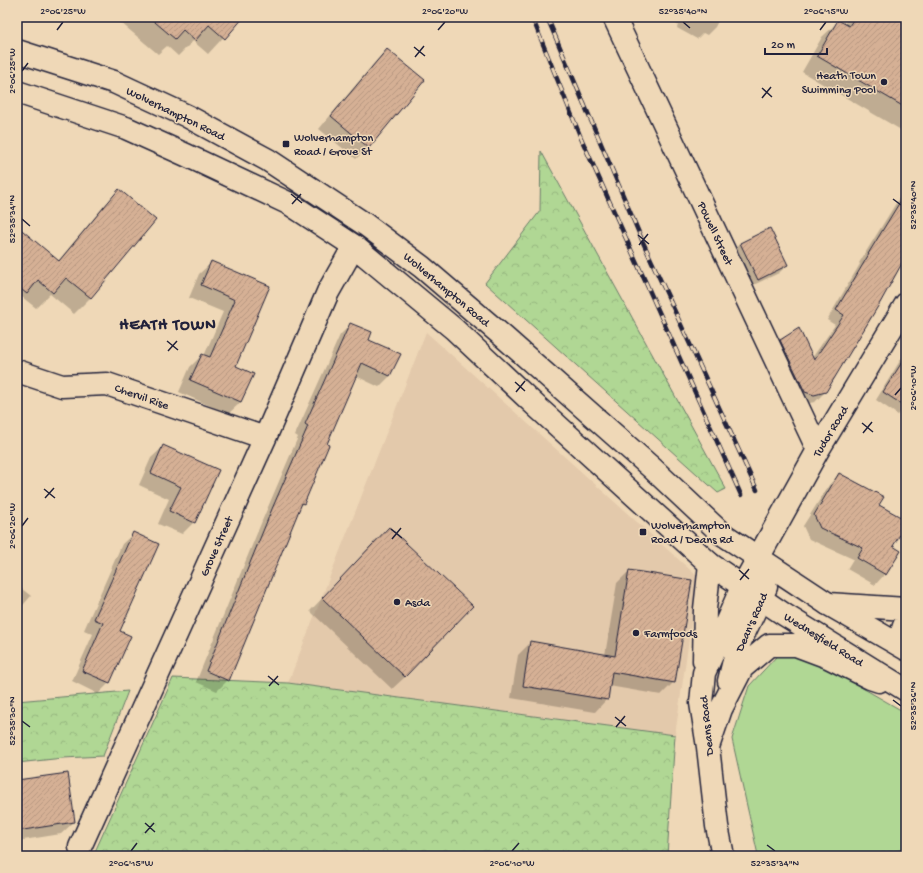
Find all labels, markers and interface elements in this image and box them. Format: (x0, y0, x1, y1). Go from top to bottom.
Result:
text: 2°06'25"W (40, 6, 86, 18)
text: 2°06'20"W (422, 6, 468, 18)
text: 52°35'40"N (659, 6, 708, 18)
text: 2°06'15"W (804, 6, 849, 18)
scale bar (765, 30, 827, 56)
text: 20 m (771, 39, 796, 53)
text: 2°06'25"W (7, 48, 19, 94)
place label: Heath Town Swimming Pool (802, 70, 876, 98)
marker: Heath Town Swimming Pool (879, 77, 889, 87)
street label: Wolverhampton Road (123, 85, 228, 145)
place label: Wolverhampton Road / Grove St (294, 132, 373, 160)
marker: Wolverhampton Road / Grove St (281, 139, 291, 149)
text: 52°35'40"N (908, 180, 920, 229)
text: 52°35'34"N (7, 194, 19, 243)
street label: Powell Street (693, 199, 735, 269)
street label: Wolverhampton Road (400, 250, 492, 331)
district label: HEATH TOWN (119, 317, 217, 336)
text: 2°06'10"W (908, 365, 920, 411)
street label: Chervil Rise (112, 382, 171, 414)
street label: Tudor Road (811, 403, 853, 461)
text: 2°06'20"W (7, 503, 19, 549)
street label: Grove Street (198, 514, 238, 579)
place label: Wolverhampton Road / Deans Rd (651, 520, 734, 548)
marker: Wolverhampton Road / Deans Rd (638, 527, 648, 537)
street label: Dean's Road (733, 590, 772, 655)
marker: Asda (392, 597, 402, 607)
place label: Asda (405, 597, 431, 611)
street label: Wednesfield Road (781, 611, 866, 671)
marker: Farmfoods (631, 628, 641, 638)
place label: Farmfoods (643, 628, 698, 642)
text: 52°35'36"N (908, 681, 920, 730)
street label: Deans Road (698, 694, 718, 757)
text: 52°35'30"N (7, 696, 19, 746)
text: 2°06'15"W (109, 858, 154, 870)
text: 2°06'10"W (489, 858, 535, 870)
text: 52°35'34"N (751, 858, 800, 870)

